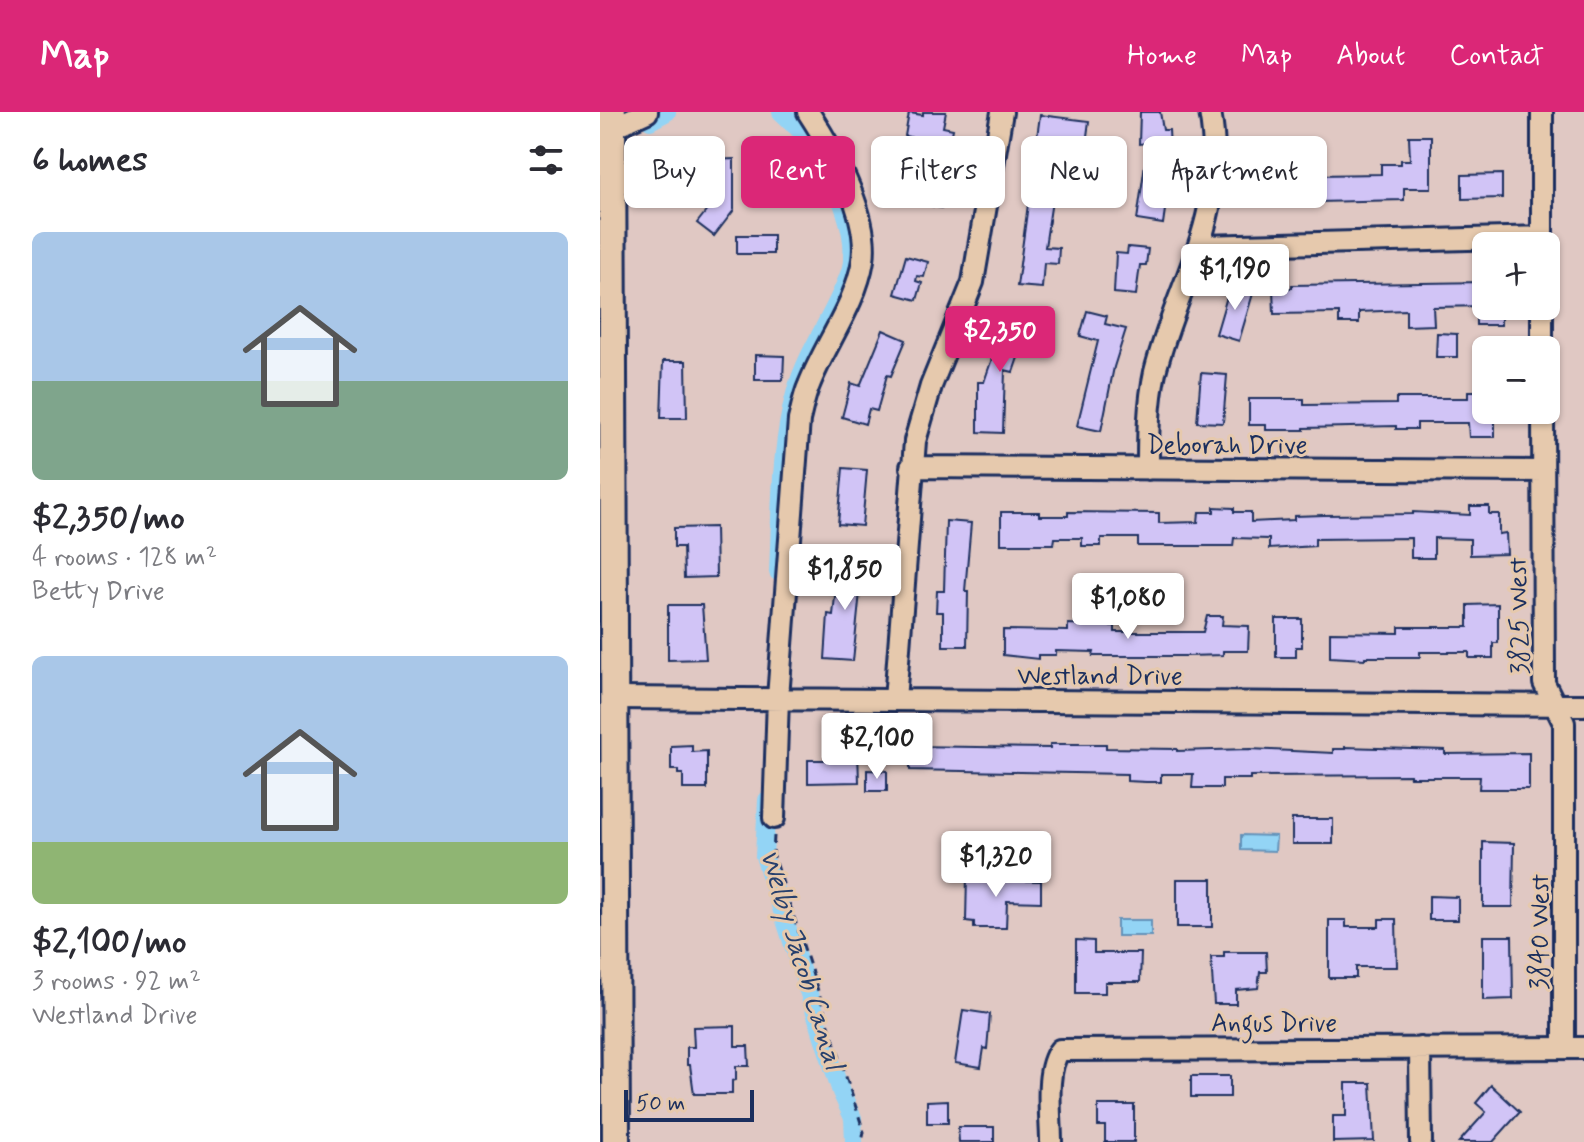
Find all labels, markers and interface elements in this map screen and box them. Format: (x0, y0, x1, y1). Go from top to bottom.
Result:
text: Map (40, 32, 110, 81)
text: Home (1127, 38, 1197, 75)
text: Map (1241, 38, 1292, 75)
text: About (1336, 38, 1405, 75)
text: Contact (1449, 38, 1544, 75)
chip: Buy (624, 136, 725, 208)
chip: Rent (741, 136, 855, 208)
chip: Filters (871, 136, 1005, 208)
chip: New (1021, 136, 1127, 208)
chip: Apartment (1143, 136, 1327, 208)
text: 6 homes (32, 138, 147, 183)
icon: filters (524, 138, 568, 182)
map controls (1472, 232, 1560, 424)
button: + (1472, 232, 1560, 320)
pin: $1,190 (1170, 244, 1300, 312)
text: $1,190 (1199, 253, 1271, 287)
icon: home (228, 284, 372, 428)
pin: $2,350 (935, 306, 1065, 374)
text: $2,350 (963, 315, 1037, 349)
button: − (1472, 336, 1560, 424)
street label: Deborah Drive (1147, 429, 1307, 463)
text: $2,350/mo (32, 496, 185, 541)
text: 4 rooms · 128 m² (32, 541, 217, 575)
pin: $1,850 (780, 544, 910, 612)
text: $1,850 (807, 553, 883, 587)
street label: 3825 West (1502, 557, 1538, 675)
pin: $1,080 (1063, 573, 1193, 641)
text: Betty Drive (32, 575, 165, 609)
text: $1,080 (1090, 582, 1166, 616)
street label: Westland Drive (1017, 660, 1183, 694)
icon: home (228, 708, 372, 852)
pin: $2,100 (812, 713, 942, 781)
text: $2,100 (839, 722, 915, 756)
pin: $1,320 (931, 831, 1061, 899)
text: $1,320 (959, 840, 1033, 874)
water label: Welby Jacob Canal (750, 845, 852, 1076)
street label: 3840 West (1524, 874, 1558, 990)
text: $2,100/mo (32, 920, 187, 965)
text: 3 rooms · 92 m² (32, 965, 201, 999)
text: Westland Drive (32, 999, 198, 1033)
street label: Angus Drive (1211, 1007, 1337, 1044)
scale bar (624, 1086, 754, 1122)
text: 50 m (636, 1090, 685, 1118)

